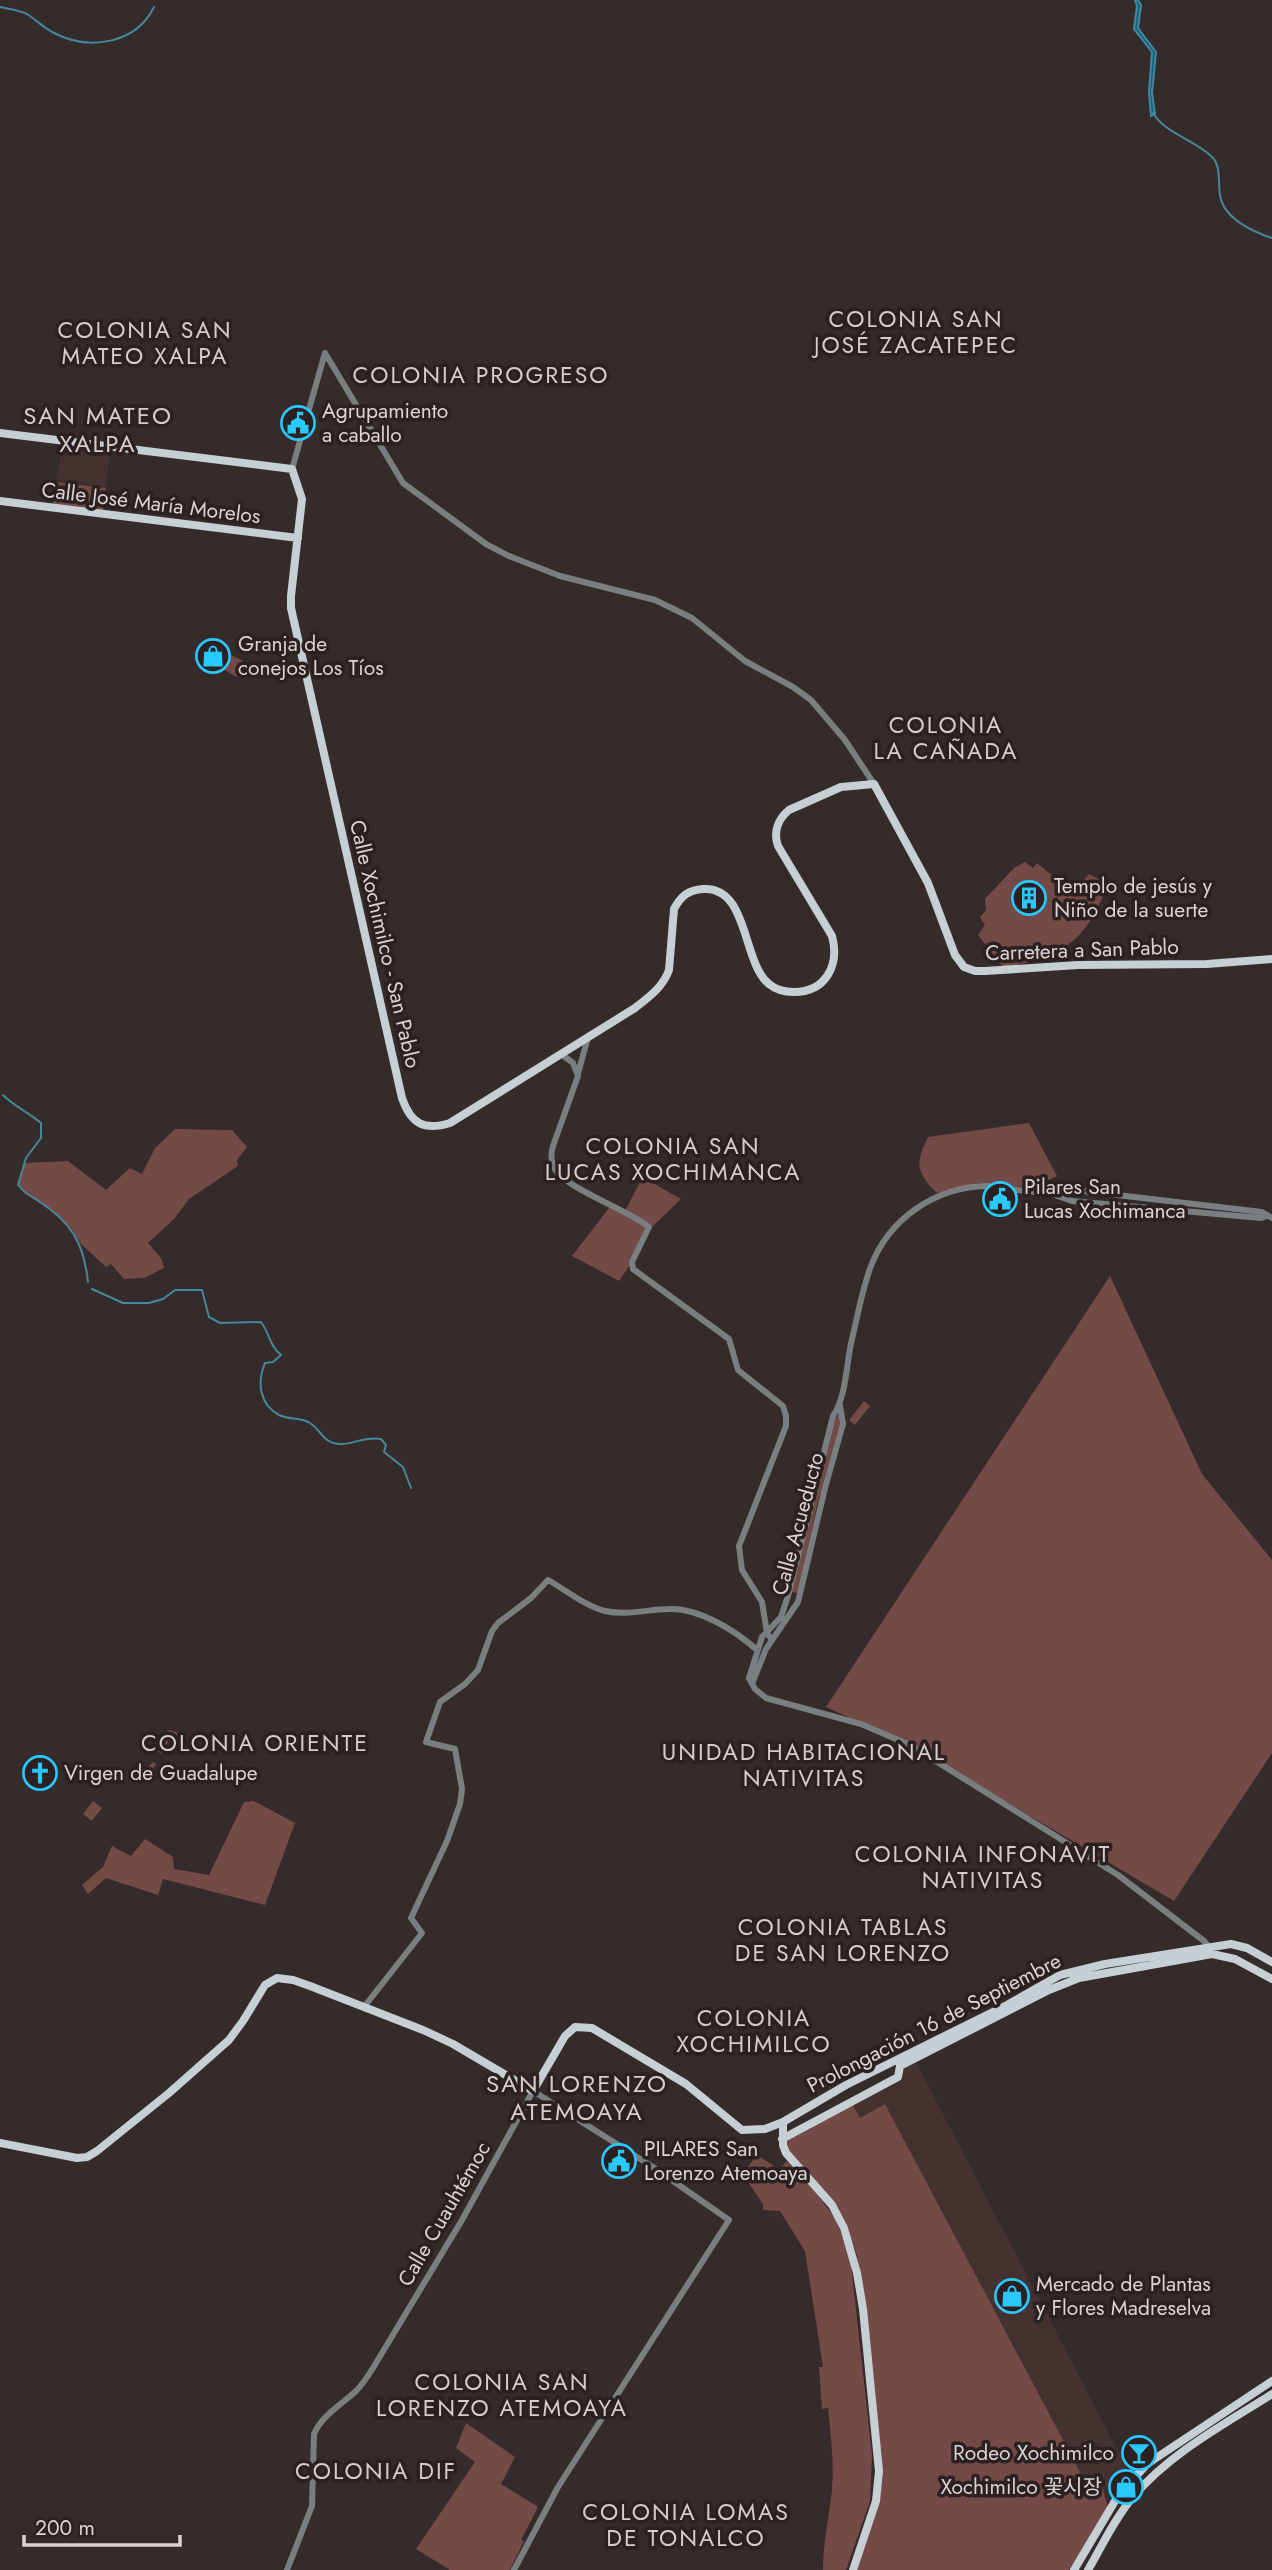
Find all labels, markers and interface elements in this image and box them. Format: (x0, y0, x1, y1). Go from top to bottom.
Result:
district label: COLONIA SAN JOSÉ ZACATEPEC (811, 302, 1018, 362)
district label: COLONIA SAN MATEO XALPA (58, 313, 232, 373)
district label: COLONIA PROGRESO (352, 358, 610, 392)
place label: Agrupamiento a caballo (322, 396, 448, 450)
district label: SAN MATEO XALPA (23, 398, 173, 461)
public building icon: Agrupamiento a caballo (279, 404, 317, 442)
street label: Calle José María Morelos (40, 475, 262, 531)
place label: Granja de conejos Los Tíos (238, 629, 384, 683)
shop icon: Granja de conejos Los Tíos (194, 637, 232, 675)
district label: COLONIA LA CAÑADA (874, 708, 1018, 768)
street label: Calle Xochimilco - San Pablo (342, 817, 428, 1071)
place label: Templo de jesús y Niño de la suerte (1054, 871, 1213, 925)
building icon: Templo de jesús y Niño de la suerte (1010, 879, 1048, 917)
street label: Carretera a San Pablo (985, 932, 1179, 968)
district label: COLONIA SAN LUCAS XOCHIMANCA (545, 1129, 801, 1189)
place label: Pilares San Lucas Xochimanca (1024, 1172, 1186, 1226)
public building icon: Pilares San Lucas Xochimanca (981, 1180, 1019, 1218)
street label: Calle Acueducto (765, 1449, 831, 1599)
district label: COLONIA ORIENTE (141, 1726, 369, 1760)
district label: UNIDAD HABITACIONAL NATIVITAS (662, 1735, 946, 1795)
church icon: Virgen de Guadalupe (21, 1754, 59, 1792)
place label: Virgen de Guadalupe (64, 1758, 258, 1788)
district label: COLONIA INFONAVIT NATIVITAS (855, 1837, 1111, 1897)
district label: COLONIA TABLAS DE SAN LORENZO (735, 1910, 951, 1970)
street label: Prolongación 16 de Septiembre (802, 1946, 1066, 2100)
district label: COLONIA XOCHIMILCO (676, 2001, 832, 2061)
district label: SAN LORENZO ATEMOAYA (486, 2066, 668, 2129)
place label: PILARES San Lorenzo Atemoaya (644, 2134, 808, 2188)
street label: Calle Cuauhtémoc (390, 2136, 498, 2292)
public building icon: PILARES San Lorenzo Atemoaya (600, 2142, 638, 2180)
place label: Mercado de Plantas y Flores Madreselva (1036, 2269, 1211, 2323)
shop icon: Mercado de Plantas y Flores Madreselva (993, 2277, 1031, 2315)
district label: COLONIA SAN LORENZO ATEMOAYA (376, 2365, 628, 2425)
bar icon: Rodeo Xochimilco (1120, 2434, 1158, 2472)
place label: Rodeo Xochimilco (953, 2438, 1114, 2468)
district label: COLONIA DIF (295, 2454, 457, 2488)
shop icon: Xochimilco 꽃시장 (1107, 2468, 1145, 2506)
place label: Xochimilco 꽃시장 (941, 2472, 1102, 2502)
district label: COLONIA LOMAS DE TONALCO (582, 2495, 790, 2555)
scale bar (24, 2504, 180, 2548)
text: 200 m (35, 2513, 95, 2543)

